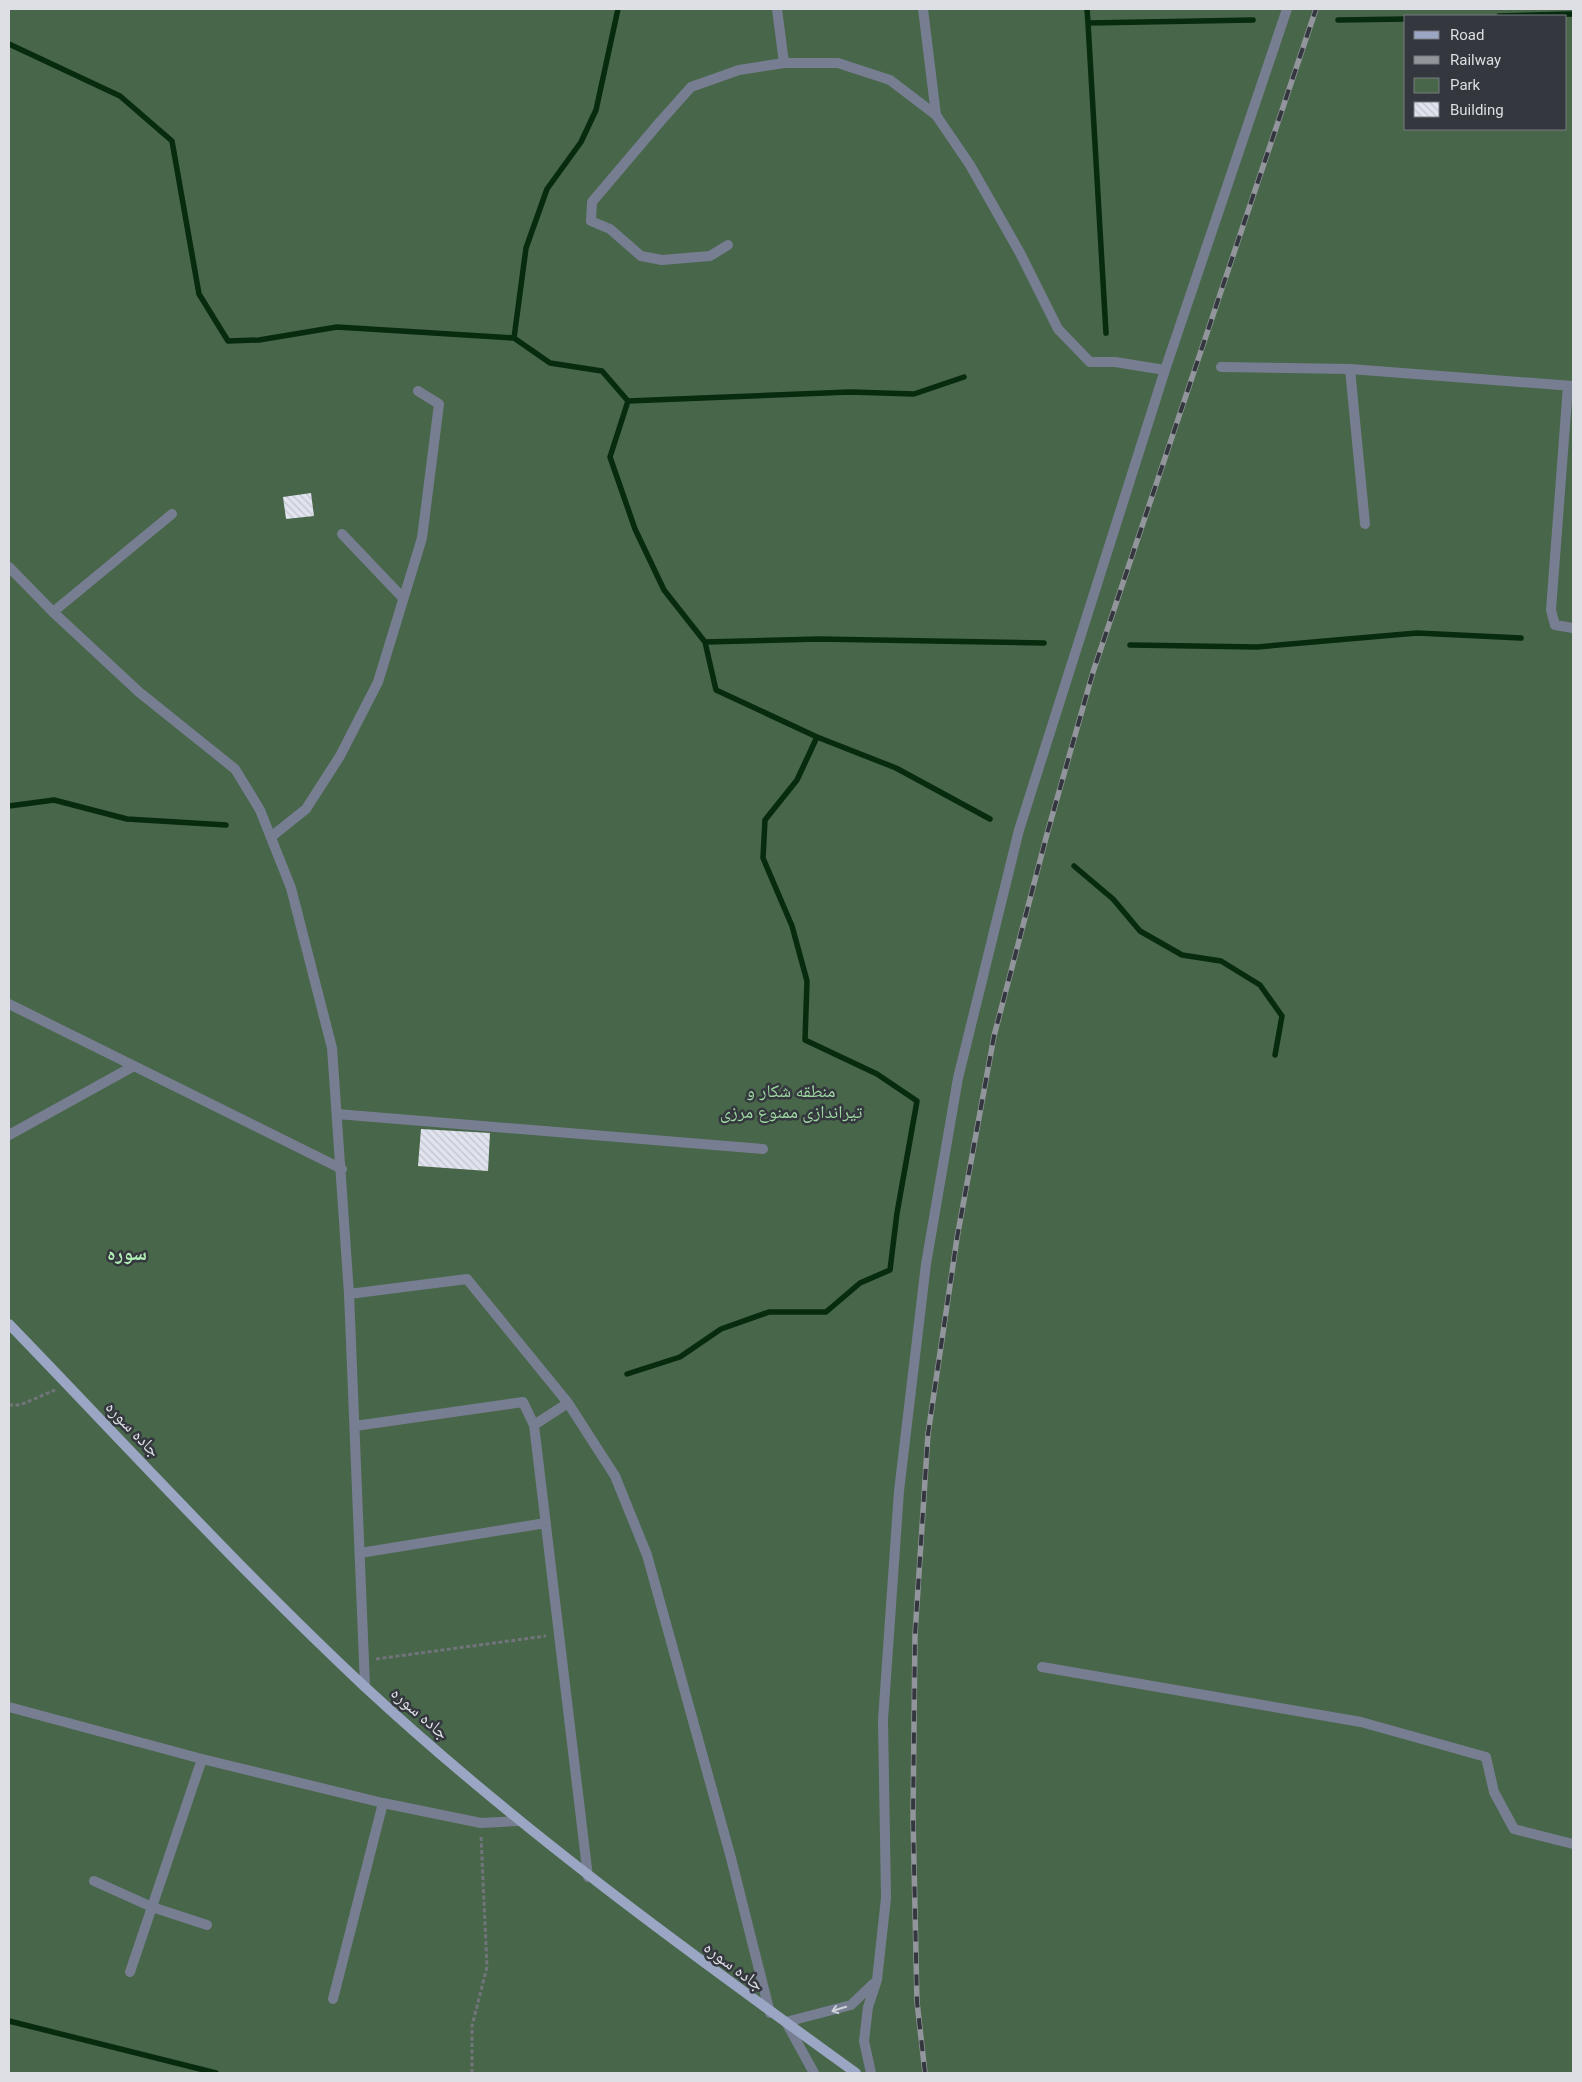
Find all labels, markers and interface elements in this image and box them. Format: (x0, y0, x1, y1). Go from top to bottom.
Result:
legend (1404, 15, 1567, 130)
text: Road (1450, 26, 1484, 44)
text: Railway (1450, 51, 1501, 69)
text: Park (1450, 76, 1481, 94)
text: Building (1450, 101, 1504, 119)
park label: منطقه شکار و تیراندازی ممنوع مرزی (720, 1080, 862, 1123)
district label: سوره (107, 1241, 147, 1265)
street label: جاده سوره (101, 1396, 165, 1461)
street label: جاده سوره (387, 1682, 454, 1744)
street label: جاده سوره (700, 1936, 769, 1995)
one-way arrow (832, 2005, 848, 2014)

